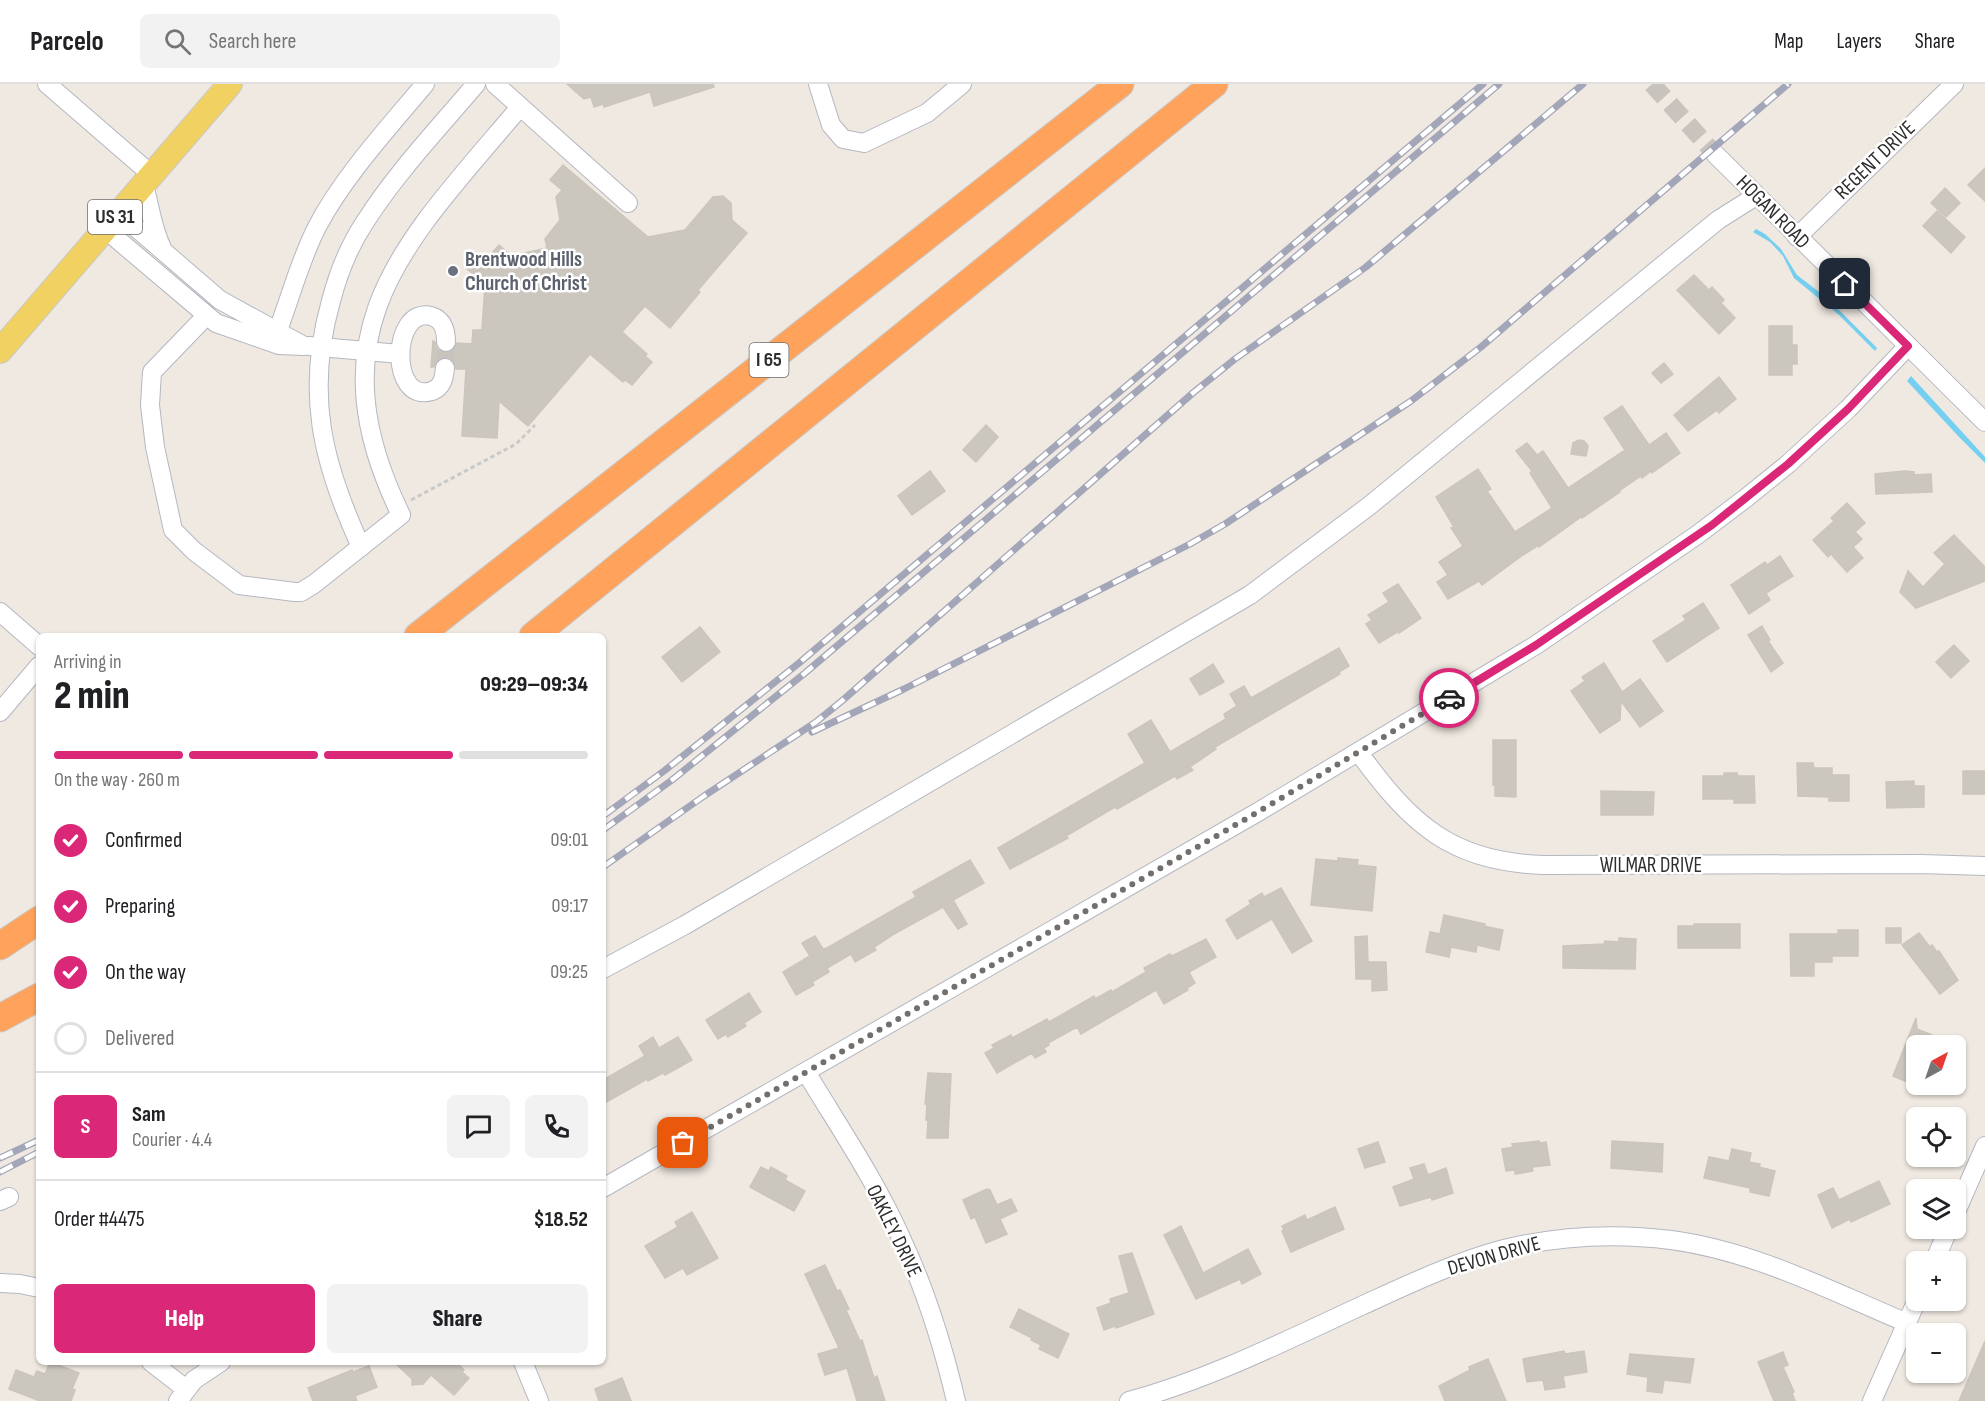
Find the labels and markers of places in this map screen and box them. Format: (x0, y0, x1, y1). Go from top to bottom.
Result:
place label: Brentwood Hills Church of Christ (465, 247, 587, 296)
pin (1819, 258, 1870, 309)
marker: Brentwood Hills Church of Christ (446, 264, 460, 278)
pin (657, 1117, 708, 1168)

